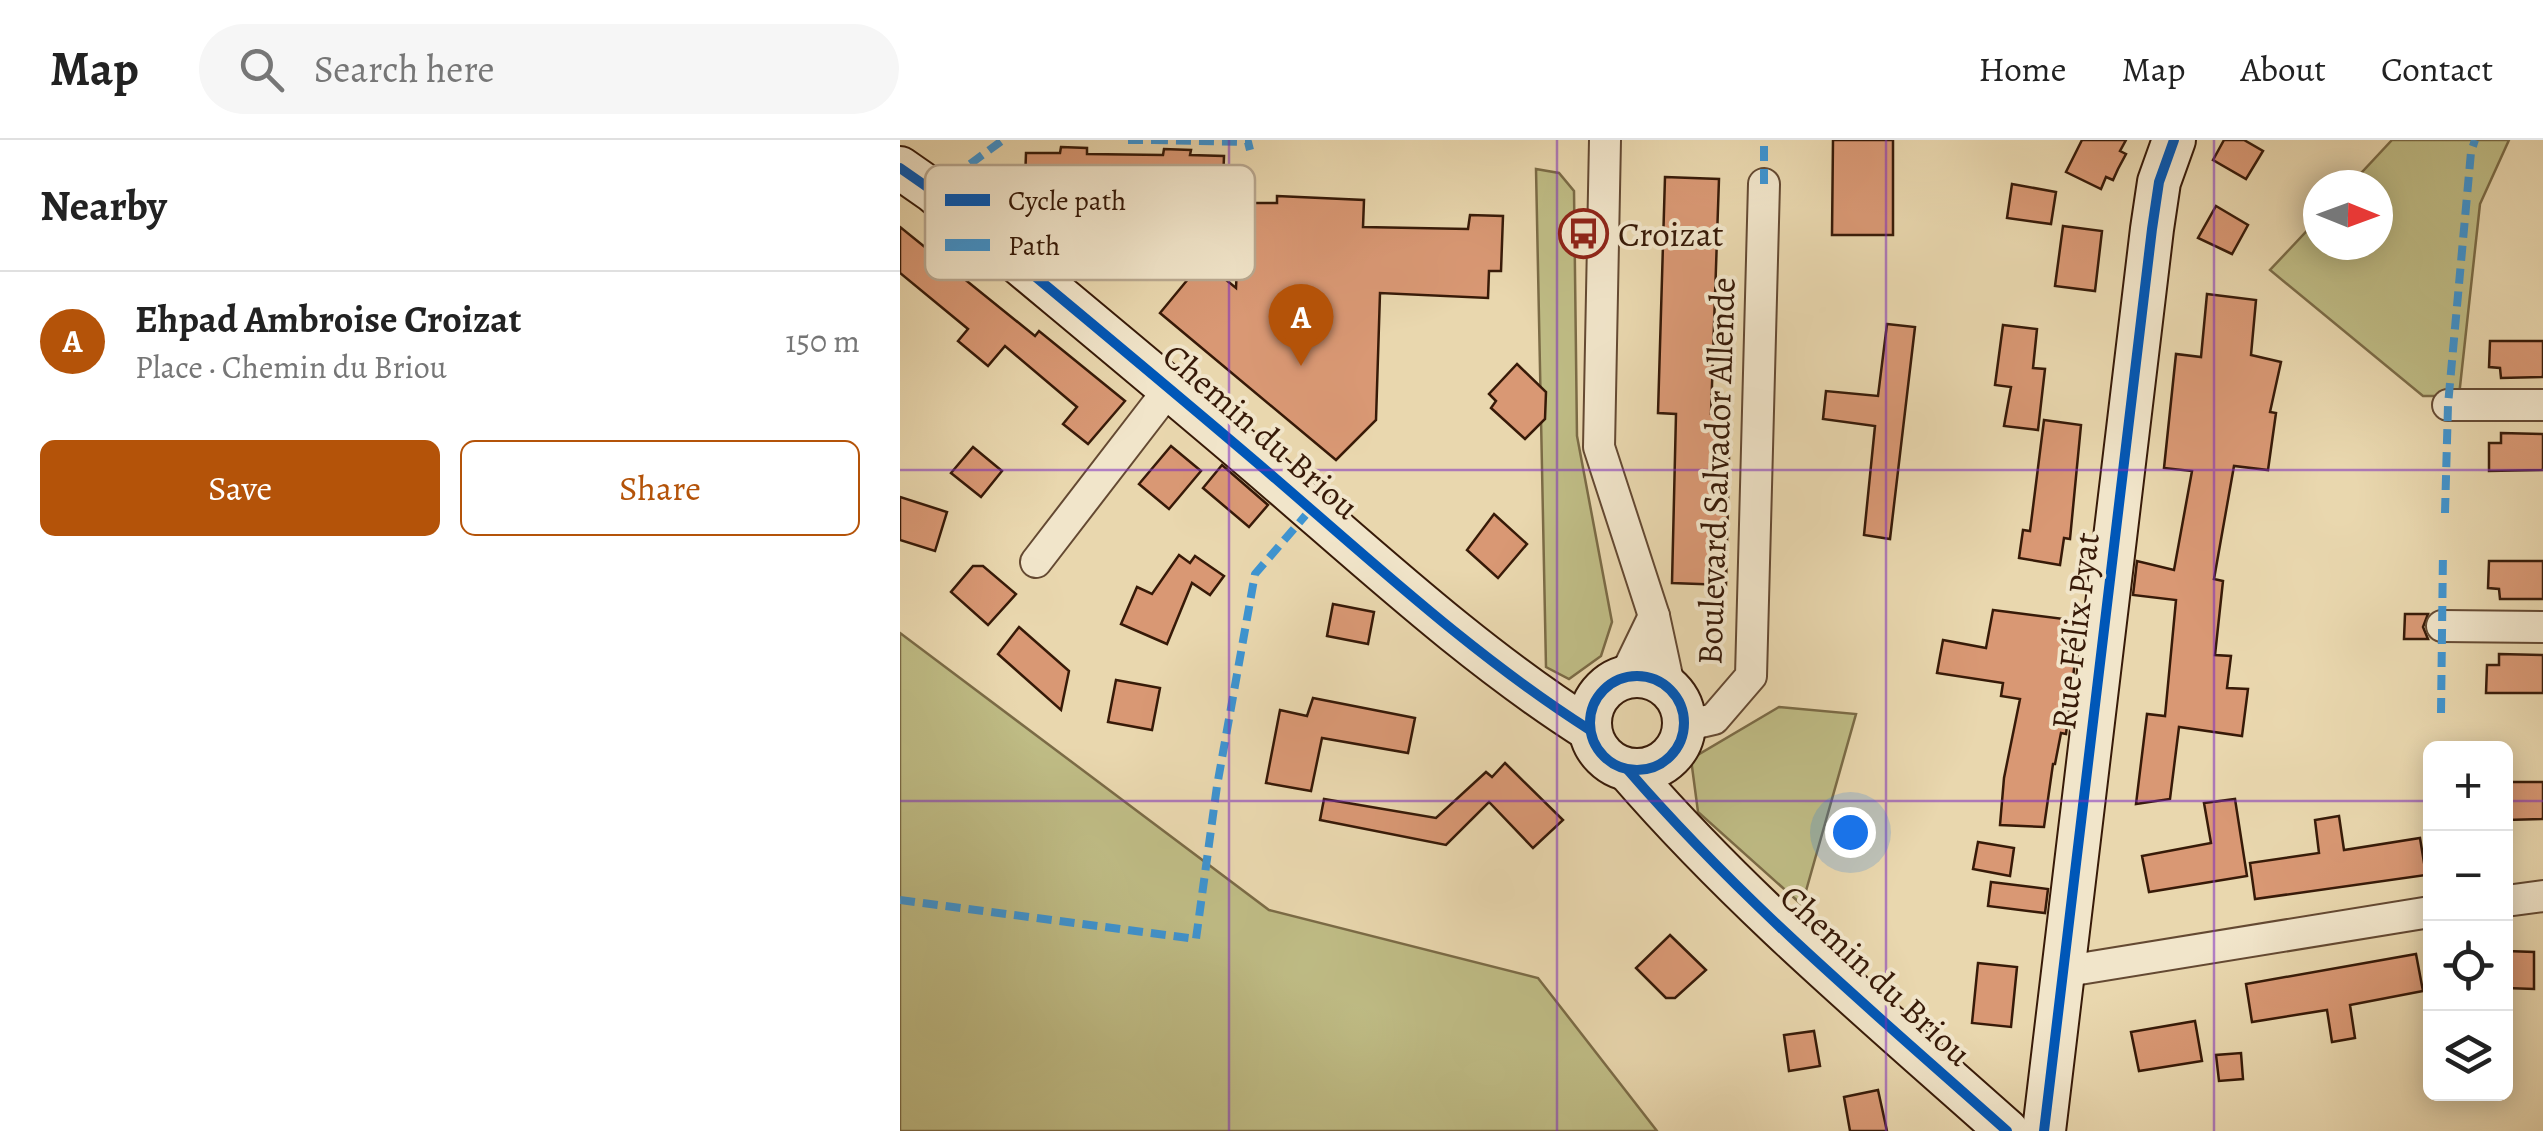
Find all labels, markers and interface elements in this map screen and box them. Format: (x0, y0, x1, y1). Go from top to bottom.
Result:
search box (199, 24, 899, 114)
text: Map (50, 36, 139, 102)
icon: search (234, 42, 289, 97)
text: Search here (314, 43, 495, 95)
text: Home (1978, 45, 2066, 93)
text: Map (2121, 45, 2185, 93)
text: About (2240, 45, 2326, 93)
text: Contact (2381, 45, 2493, 93)
legend (925, 165, 1255, 280)
north arrow (2303, 170, 2393, 260)
text: Nearby (40, 177, 167, 234)
text: Cycle path (1008, 182, 1126, 220)
bus stop icon: Croizat (1557, 208, 1609, 260)
place label: Croizat (1618, 210, 1724, 258)
text: Path (1008, 227, 1060, 265)
street label: Boulevard Salvador Allende (1685, 276, 1747, 666)
pin: A (1268, 284, 1334, 366)
text: Ehpad Ambroise Croizat (135, 293, 521, 345)
text: A (62, 319, 83, 363)
text: 150 m (785, 319, 860, 363)
street label: Chemin du Briou (1152, 332, 1370, 530)
text: Place · Chemin du Briou (135, 345, 447, 389)
button: Save (40, 440, 440, 536)
button: Share (460, 440, 860, 536)
street label: Rue Félix Pyat (2039, 530, 2111, 732)
map controls (2423, 741, 2513, 1101)
button: + (2423, 741, 2513, 831)
your location (1825, 807, 1876, 858)
button: − (2423, 831, 2513, 921)
street label: Chemin du Briou (1770, 873, 1982, 1077)
button: locate (2423, 921, 2513, 1011)
button: layers (2423, 1011, 2513, 1101)

